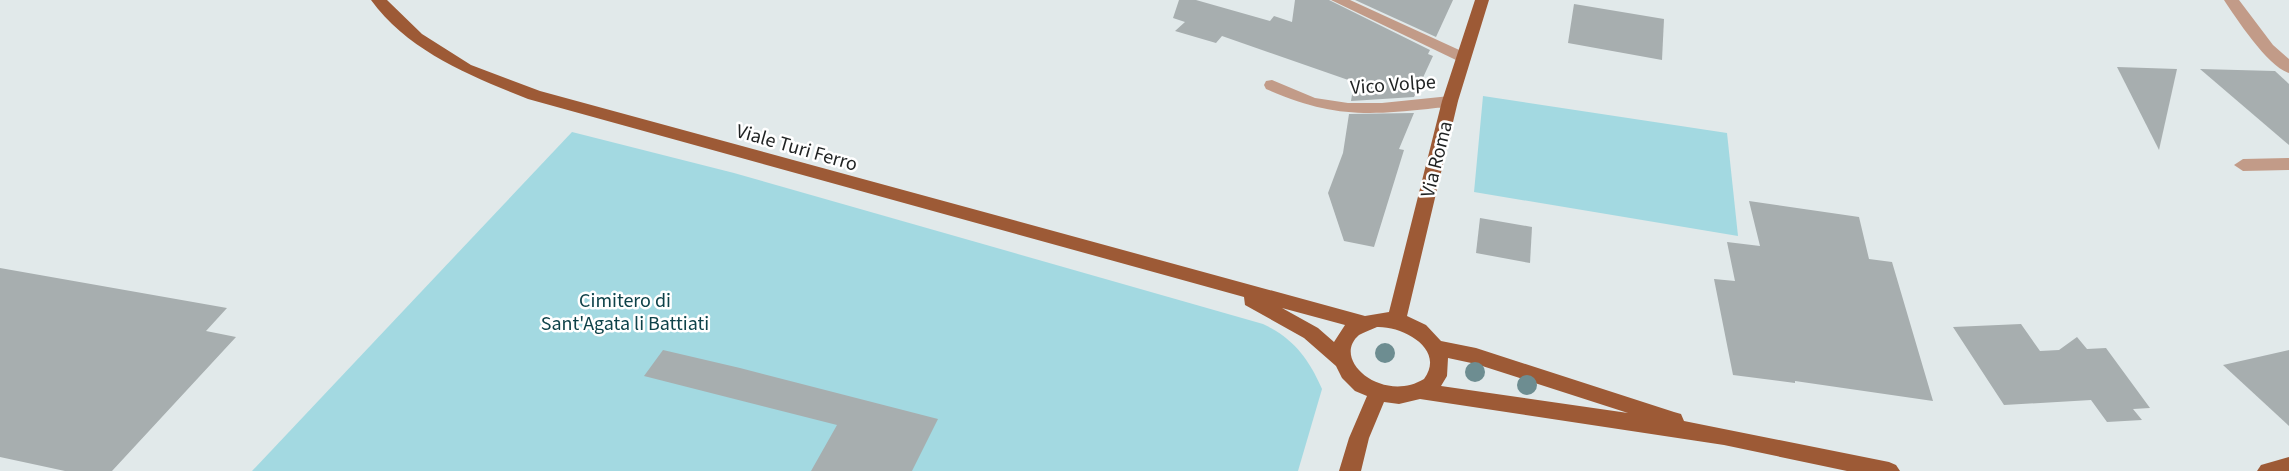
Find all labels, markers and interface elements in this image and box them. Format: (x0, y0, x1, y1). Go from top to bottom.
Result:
street label: Vico Volpe (1349, 68, 1437, 102)
street label: Viale Turi Ferro (733, 117, 861, 179)
street label: Via Roma (1414, 118, 1460, 200)
park label: Cimitero di Sant'Agata li Battiati (541, 287, 709, 338)

